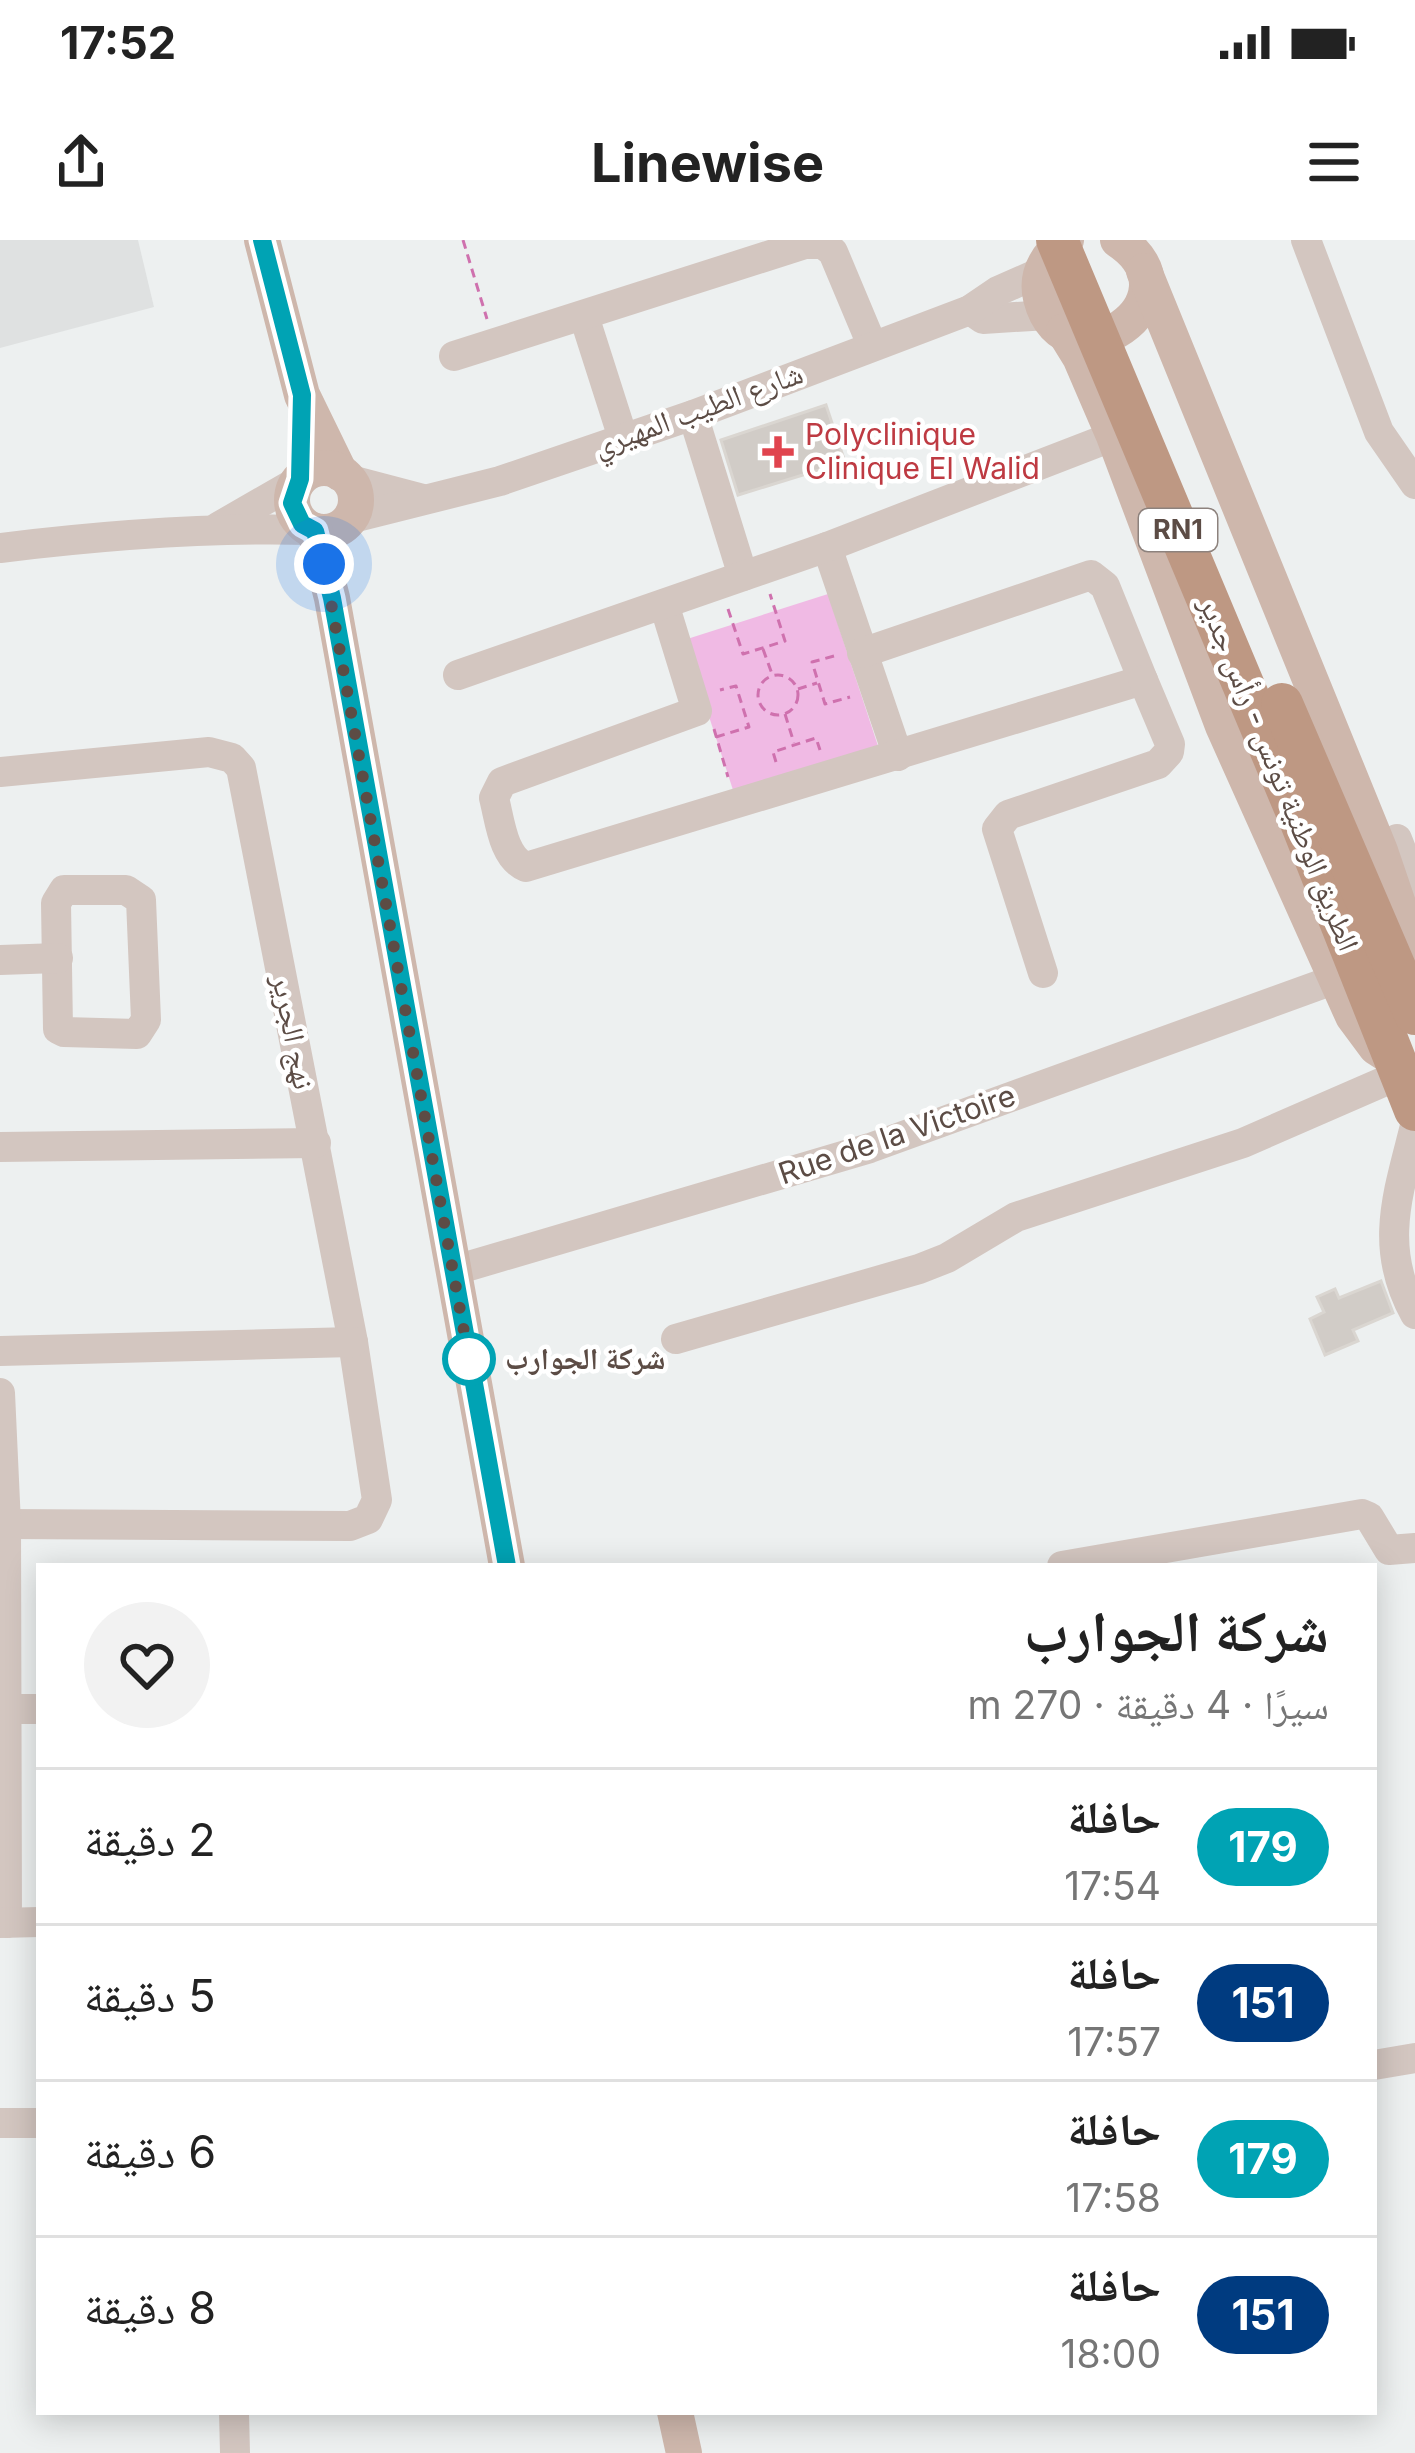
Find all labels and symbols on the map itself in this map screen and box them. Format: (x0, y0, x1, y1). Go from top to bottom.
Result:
street label: شارع الطيب المهيري (588, 354, 810, 470)
place label: Polyclinique Clinique El Walid (805, 416, 1040, 486)
marker: Polyclinique Clinique El Walid (762, 436, 794, 468)
road number: RN1 (1139, 509, 1217, 551)
your location (294, 534, 354, 594)
street label: الطريق الوطنية تونس - رأس جدير (1191, 591, 1367, 956)
street label: نهج الجرير (263, 970, 323, 1093)
street label: Rue de la Victoire (774, 1077, 1020, 1191)
marker: شركة الجوارب (444, 1334, 494, 1384)
place label: شركة الجوارب (505, 1340, 666, 1376)

